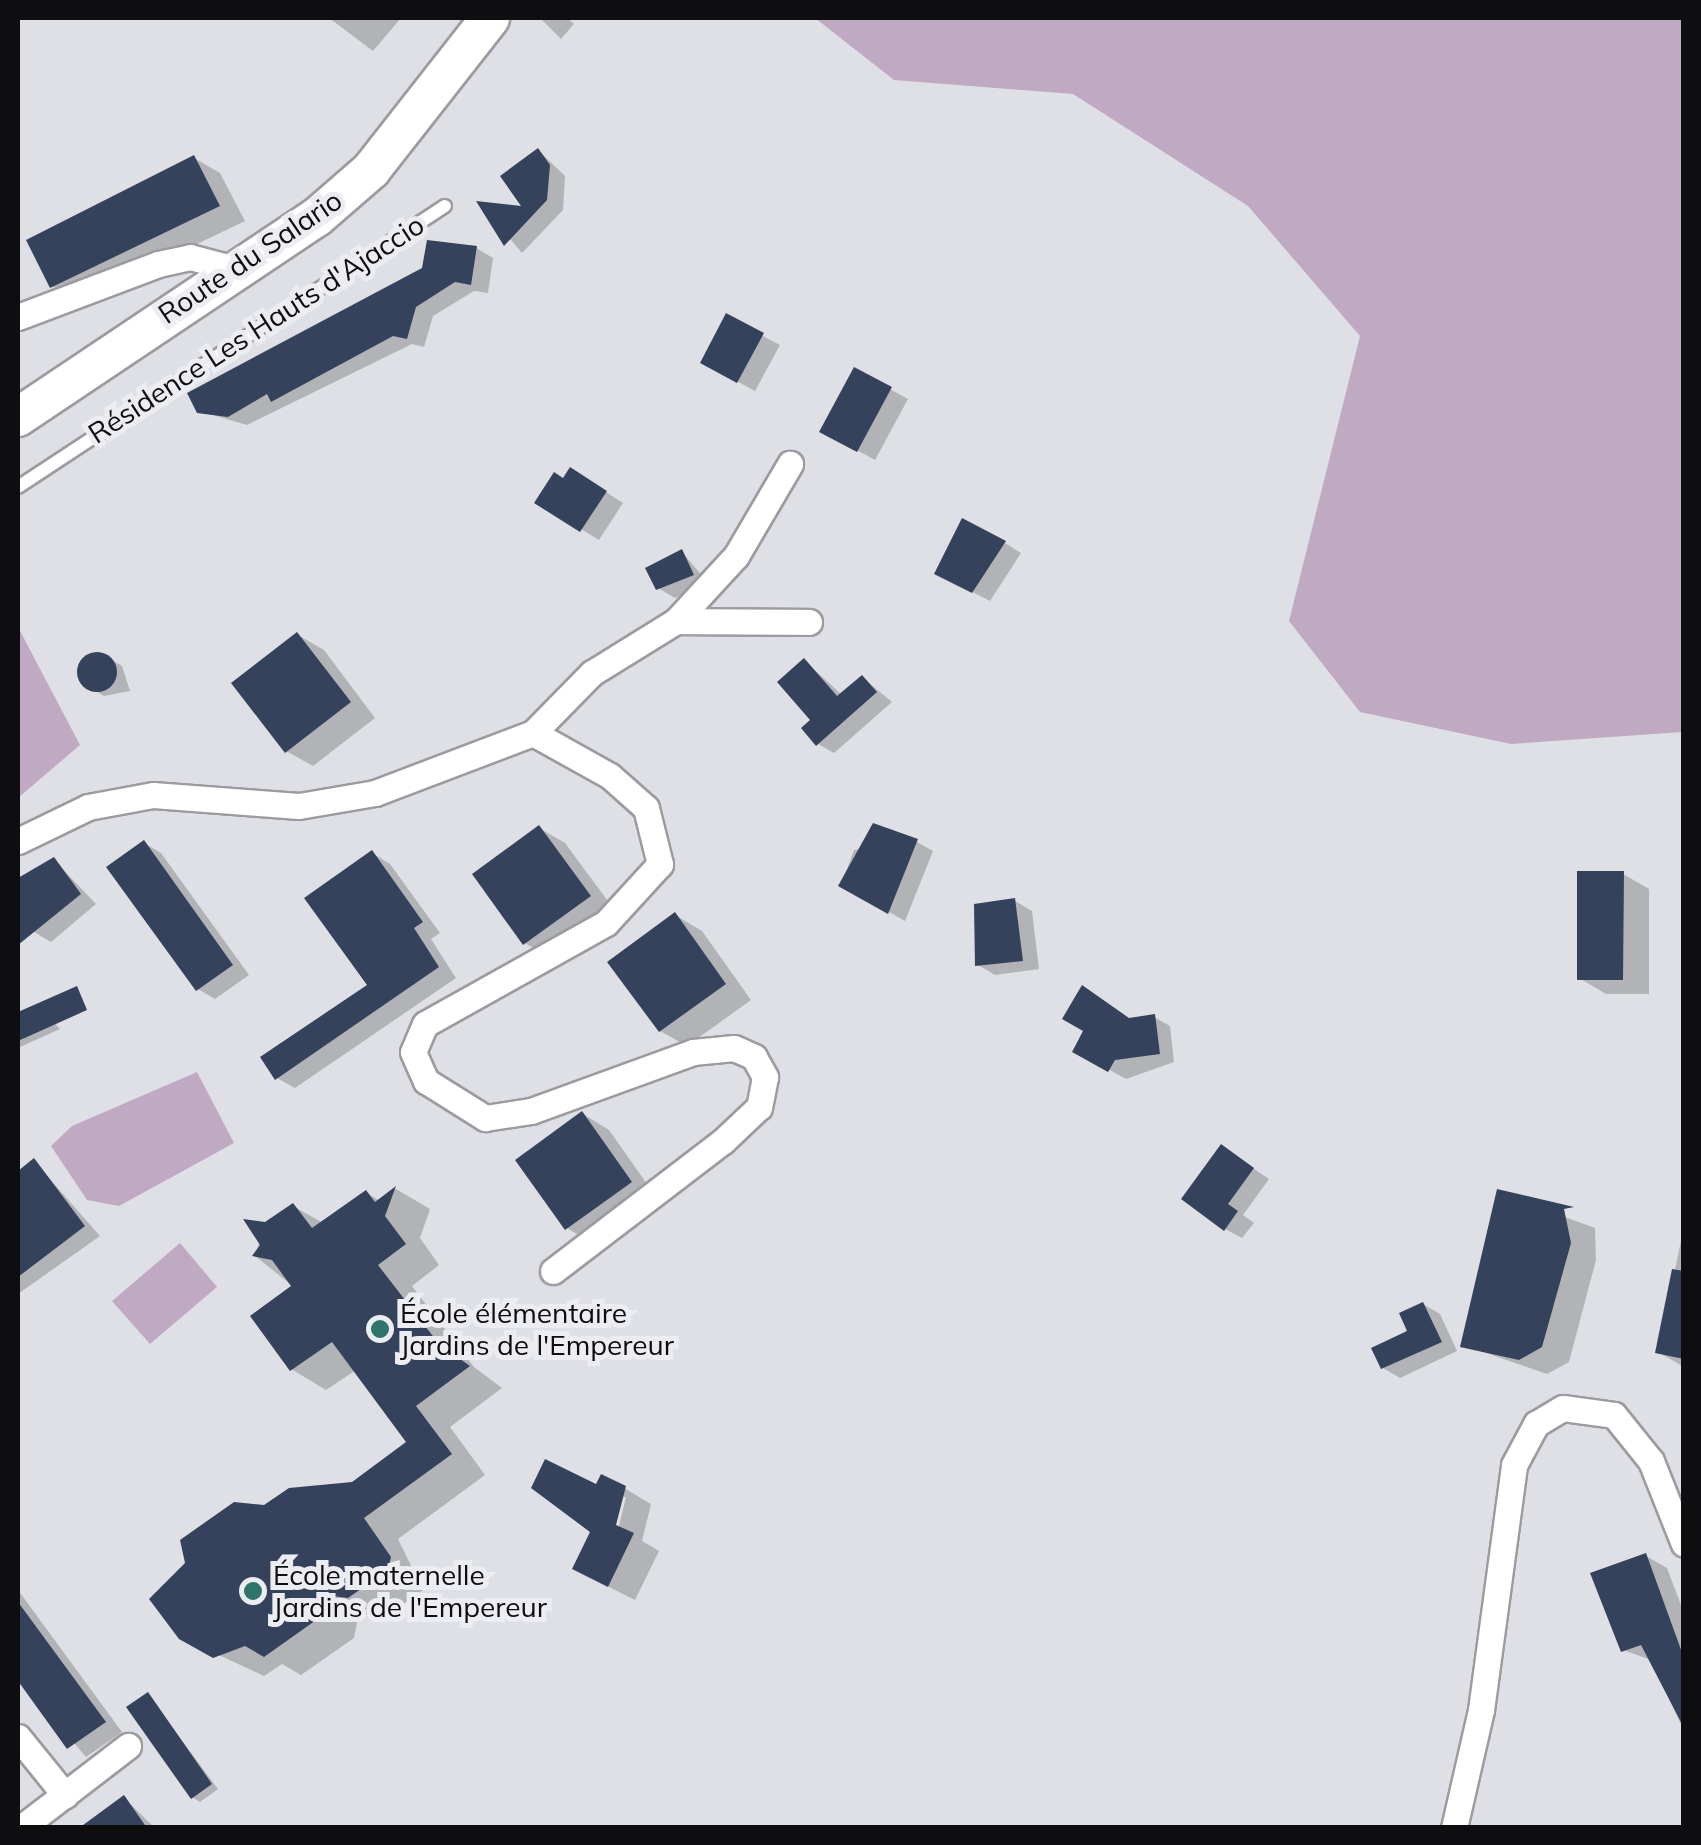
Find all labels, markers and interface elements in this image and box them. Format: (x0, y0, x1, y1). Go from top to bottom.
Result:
street label: Route du Salario (152, 183, 348, 331)
street label: Résidence Les Hauts d'Ajaccio (82, 208, 430, 450)
place label: École élémentaire Jardins de l'Empereur (400, 1296, 674, 1362)
marker: École élémentaire Jardins de l'Empereur (369, 1318, 391, 1340)
place label: École maternelle Jardins de l'Empereur (273, 1558, 547, 1624)
marker: École maternelle Jardins de l'Empereur (242, 1580, 264, 1602)

